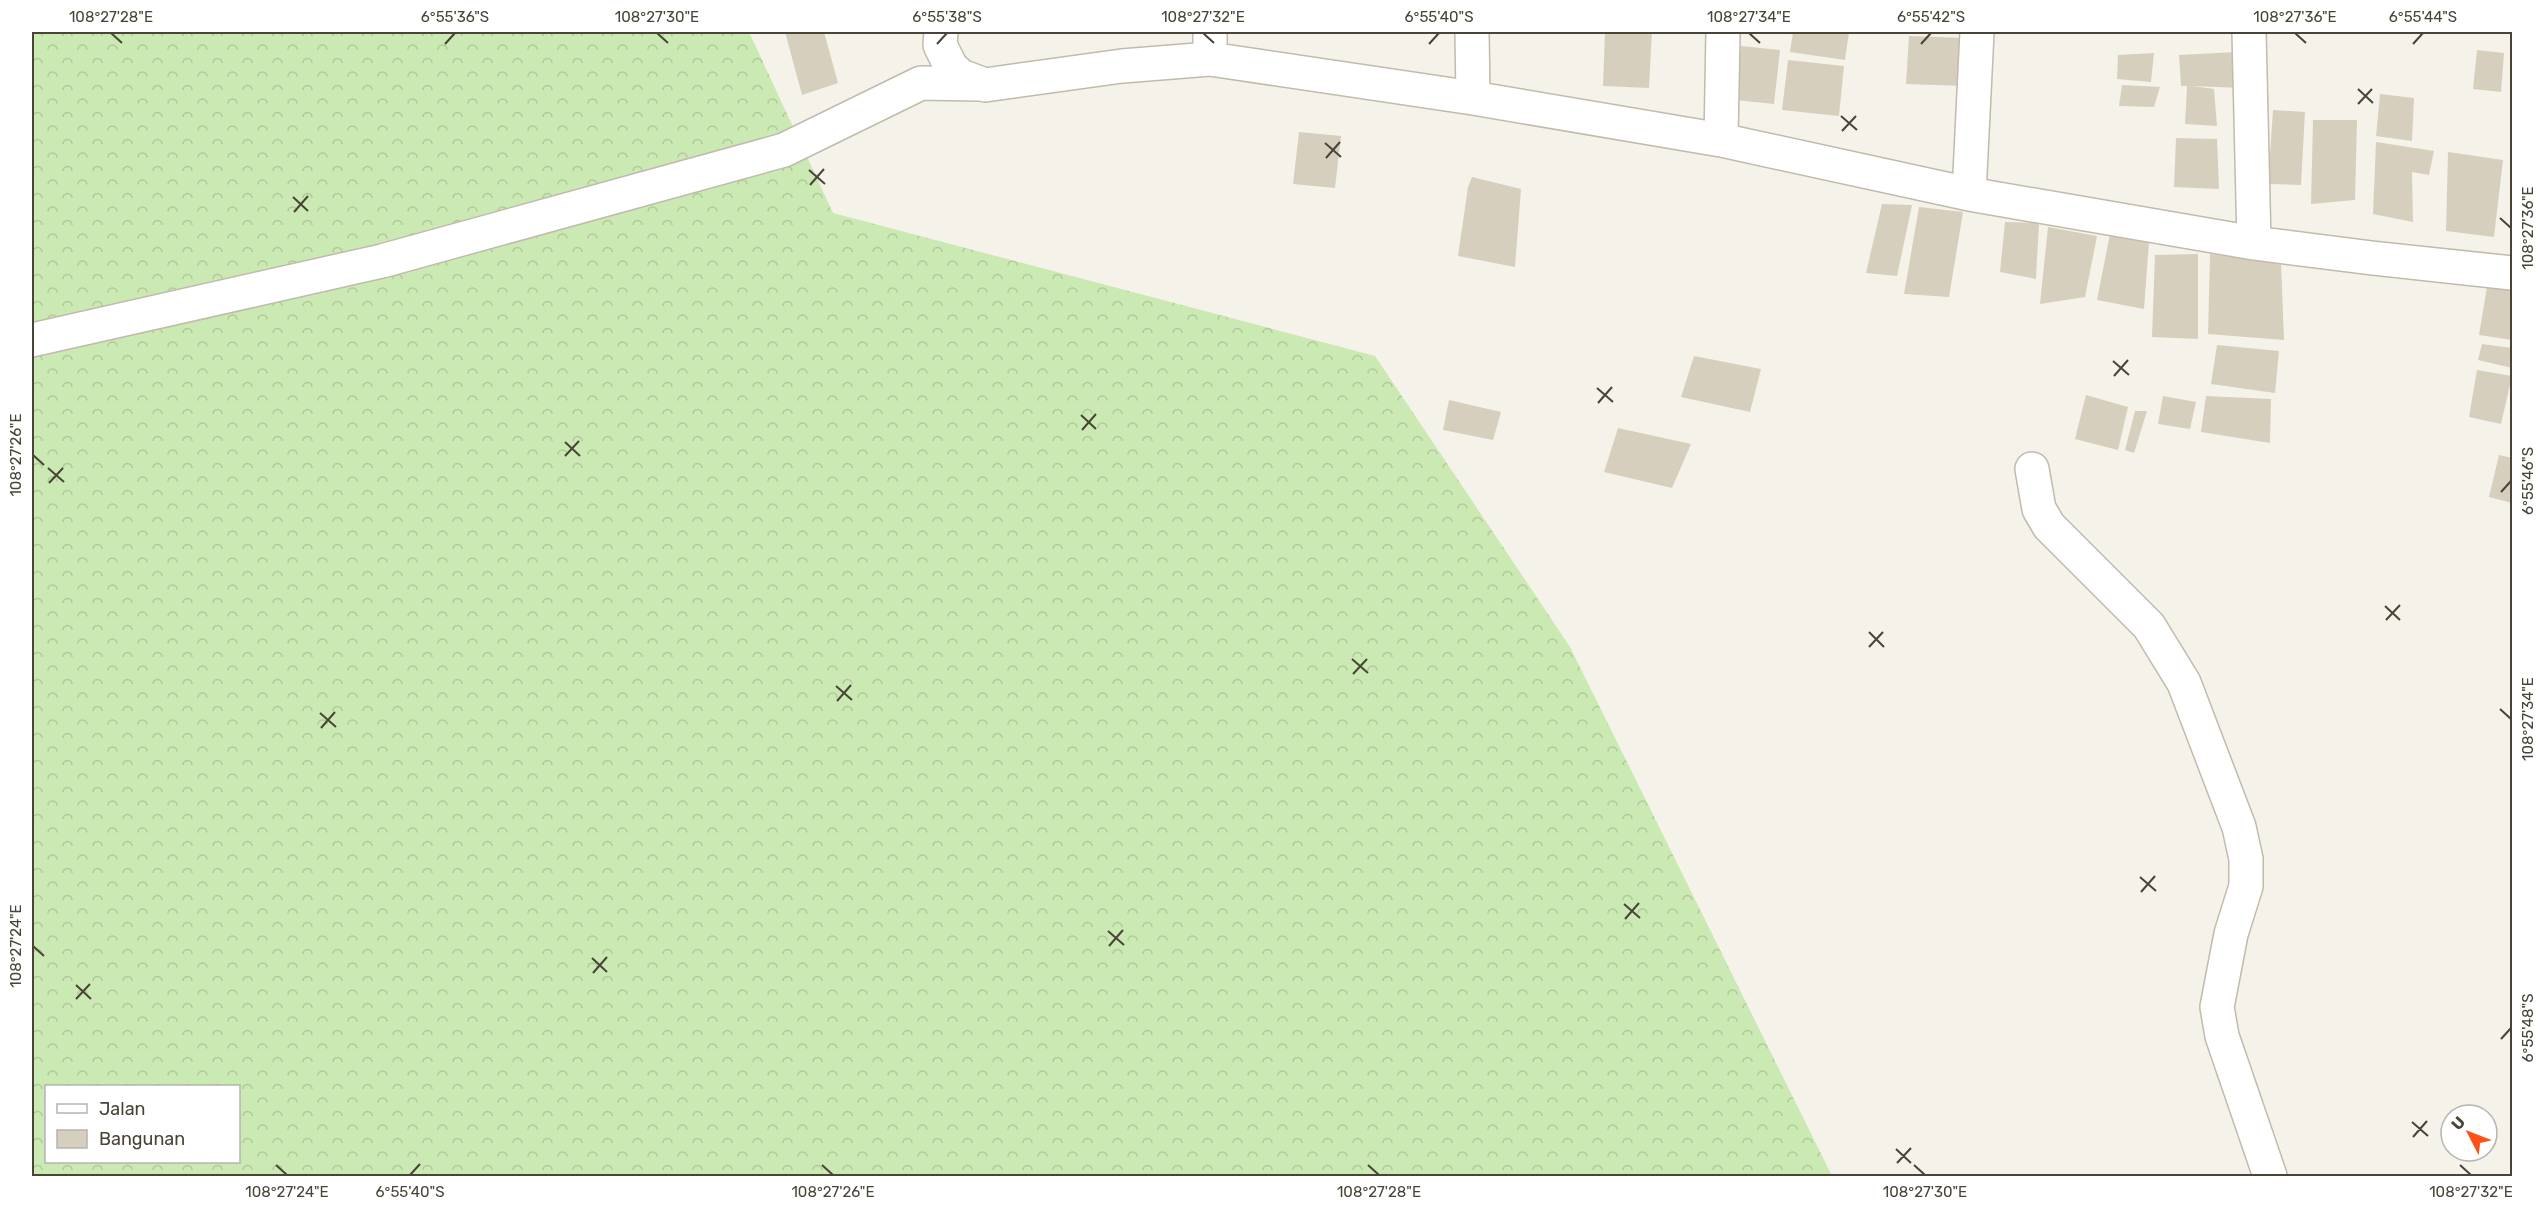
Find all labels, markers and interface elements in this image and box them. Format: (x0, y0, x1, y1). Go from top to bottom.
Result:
text: 108°27'28"E (69, 8, 153, 26)
text: 6°55'36"S (421, 8, 489, 26)
text: 108°27'30"E (615, 8, 699, 26)
text: 6°55'38"S (912, 8, 982, 26)
text: 108°27'32"E (1161, 8, 1245, 26)
text: 6°55'40"S (1405, 8, 1473, 26)
text: 108°27'34"E (1707, 8, 1791, 26)
text: 6°55'42"S (1897, 8, 1965, 26)
text: 108°27'36"E (2253, 8, 2337, 26)
text: 6°55'44"S (2389, 8, 2457, 26)
text: 108°27'36"E (2519, 186, 2537, 270)
text: 108°27'26"E (7, 413, 25, 497)
text: 6°55'46"S (2519, 447, 2537, 515)
text: 108°27'34"E (2519, 677, 2537, 761)
text: 108°27'24"E (7, 904, 25, 988)
text: 6°55'48"S (2519, 994, 2537, 1062)
legend (45, 1085, 240, 1163)
text: Jalan (99, 1098, 146, 1120)
north arrow (2439, 1103, 2499, 1163)
text: U (2447, 1113, 2469, 1134)
text: Bangunan (99, 1128, 185, 1150)
text: 108°27'24"E (245, 1183, 329, 1201)
text: 6°55'40"S (376, 1183, 444, 1201)
text: 108°27'26"E (791, 1183, 875, 1201)
text: 108°27'28"E (1337, 1183, 1421, 1201)
text: 108°27'30"E (1883, 1183, 1967, 1201)
text: 108°27'32"E (2429, 1183, 2513, 1201)

